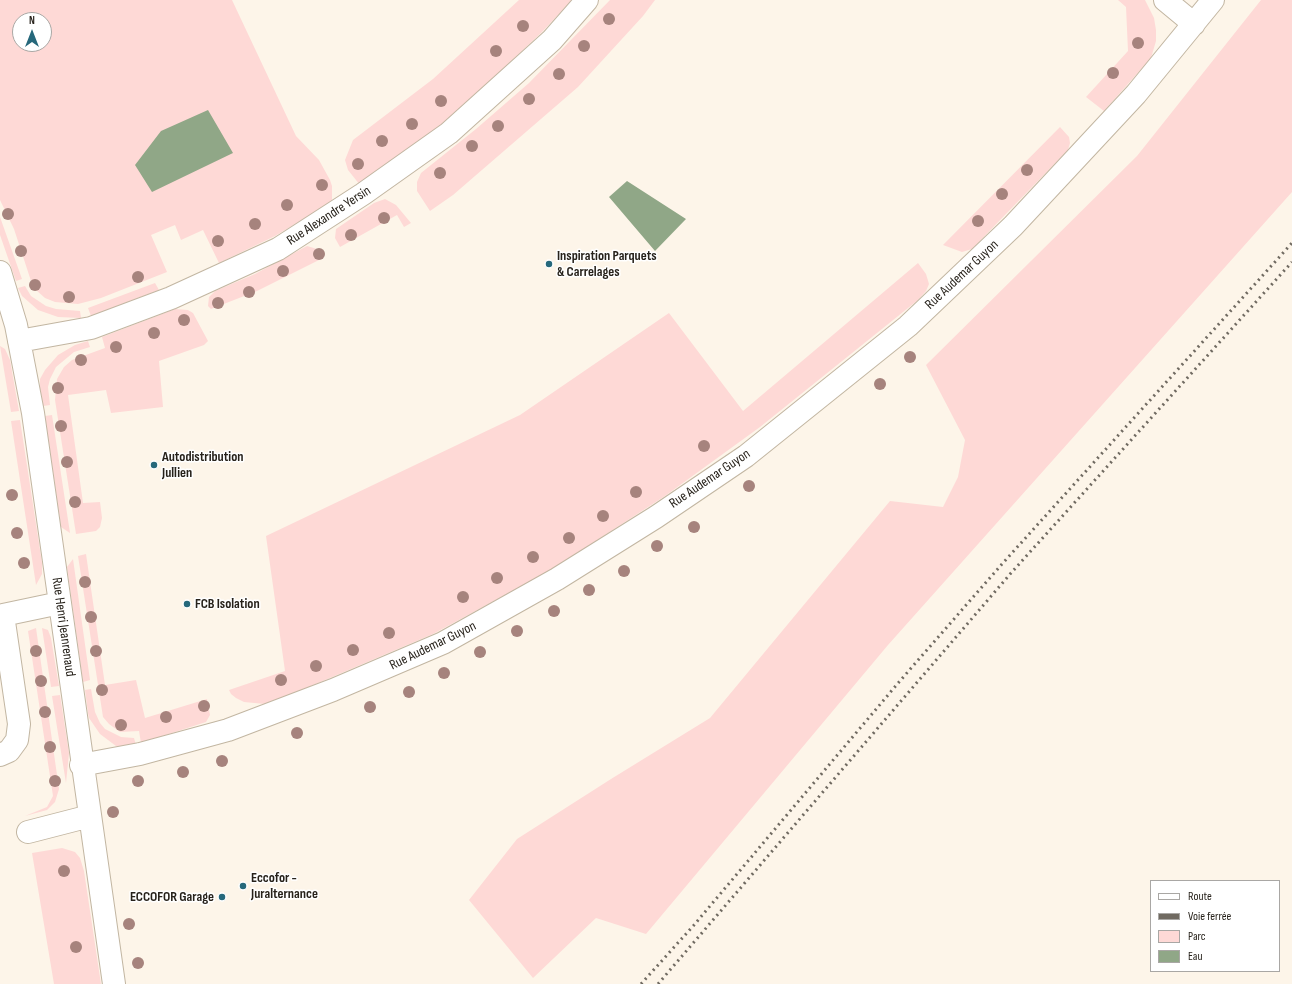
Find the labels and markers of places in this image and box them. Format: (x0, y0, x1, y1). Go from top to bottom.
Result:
place label: Inspiration Parquets & Carrelages (557, 248, 657, 280)
marker: Inspiration Parquets & Carrelages (544, 259, 554, 269)
place label: Autodistribution Jullien (162, 449, 243, 482)
marker: Autodistribution Jullien (149, 460, 159, 470)
place label: FCB Isolation (195, 596, 260, 612)
marker: FCB Isolation (182, 599, 192, 609)
place label: Eccofor - Juralternance (251, 870, 318, 902)
marker: Eccofor - Juralternance (238, 881, 248, 891)
place label: ECCOFOR Garage (130, 889, 214, 905)
marker: ECCOFOR Garage (217, 892, 227, 902)

